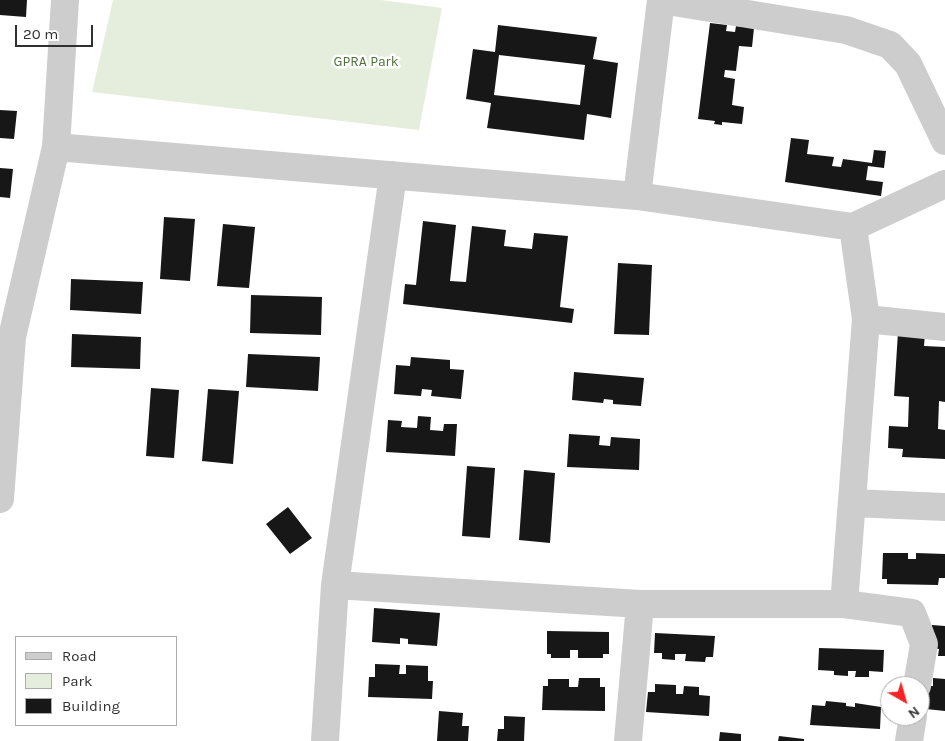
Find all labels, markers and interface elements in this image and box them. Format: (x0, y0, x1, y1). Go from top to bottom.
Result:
scale bar (18, 15, 95, 47)
text: 20 m (23, 25, 58, 43)
park label: GPRA Park (333, 54, 399, 70)
legend (15, 636, 178, 726)
text: Road (62, 647, 97, 665)
text: Park (62, 672, 92, 690)
north arrow (880, 676, 930, 726)
text: Building (62, 697, 120, 715)
text: N (905, 703, 923, 722)

